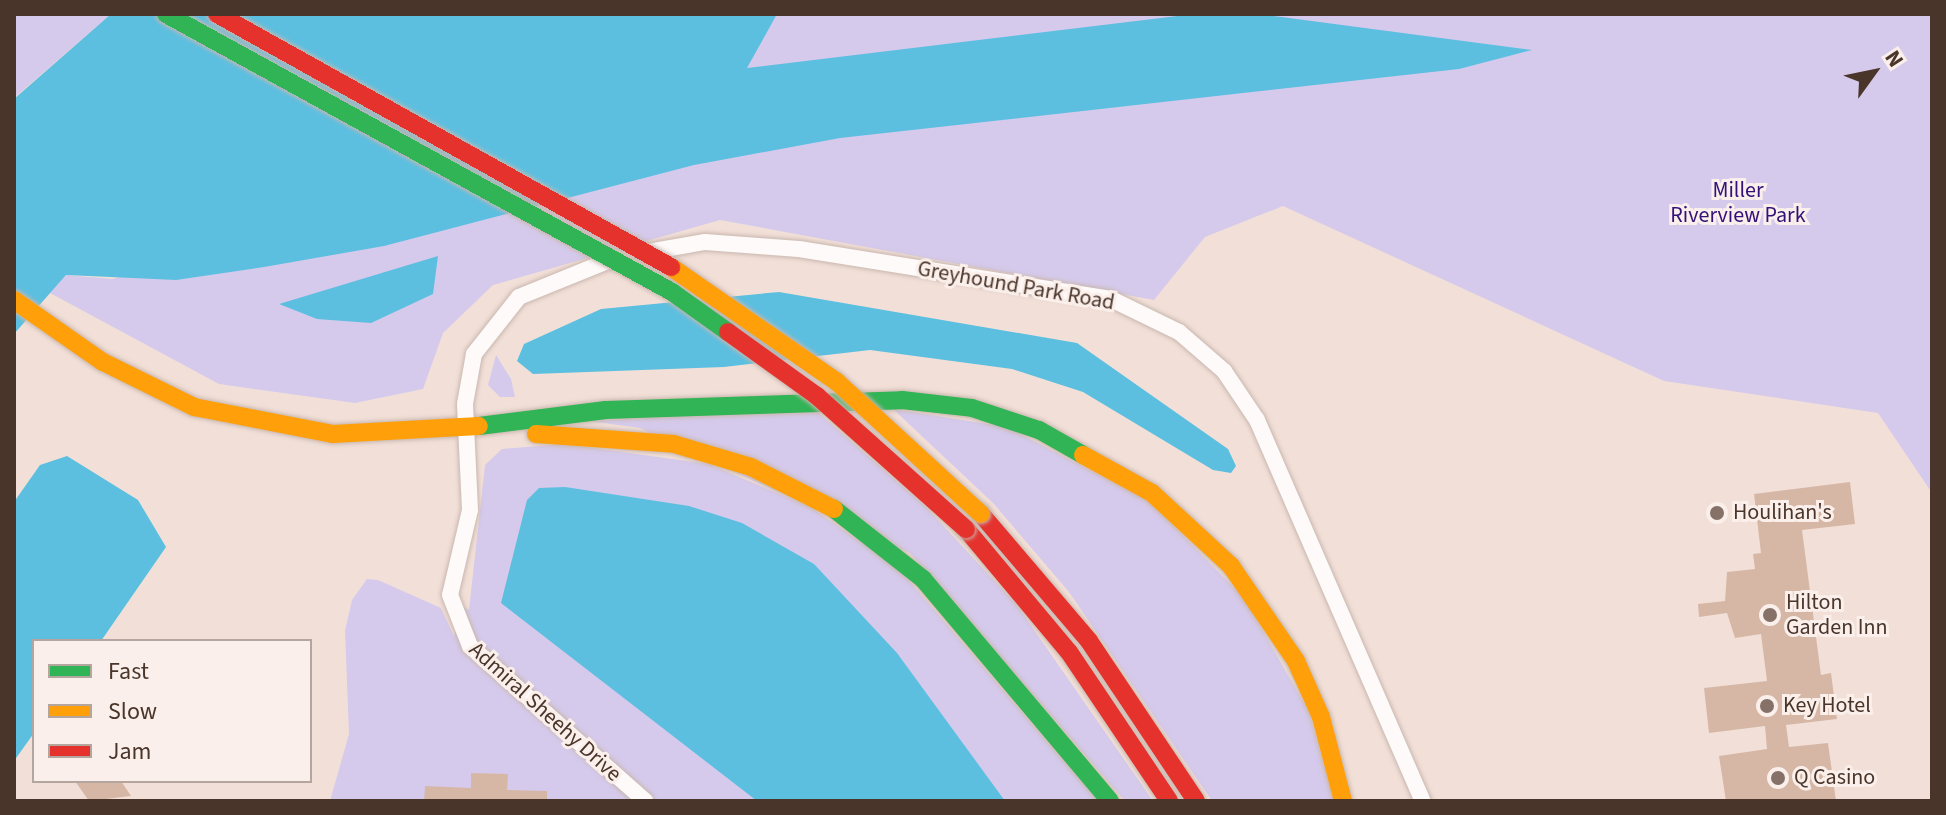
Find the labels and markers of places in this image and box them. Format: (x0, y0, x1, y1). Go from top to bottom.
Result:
place label: Houlihan's (1733, 500, 1832, 526)
marker: Houlihan's (1708, 504, 1726, 522)
place label: Hilton Garden Inn (1786, 589, 1887, 640)
marker: Hilton Garden Inn (1761, 606, 1779, 624)
place label: Key Hotel (1783, 693, 1871, 719)
marker: Key Hotel (1758, 697, 1776, 715)
place label: Q Casino (1794, 765, 1875, 791)
marker: Q Casino (1769, 769, 1787, 787)

